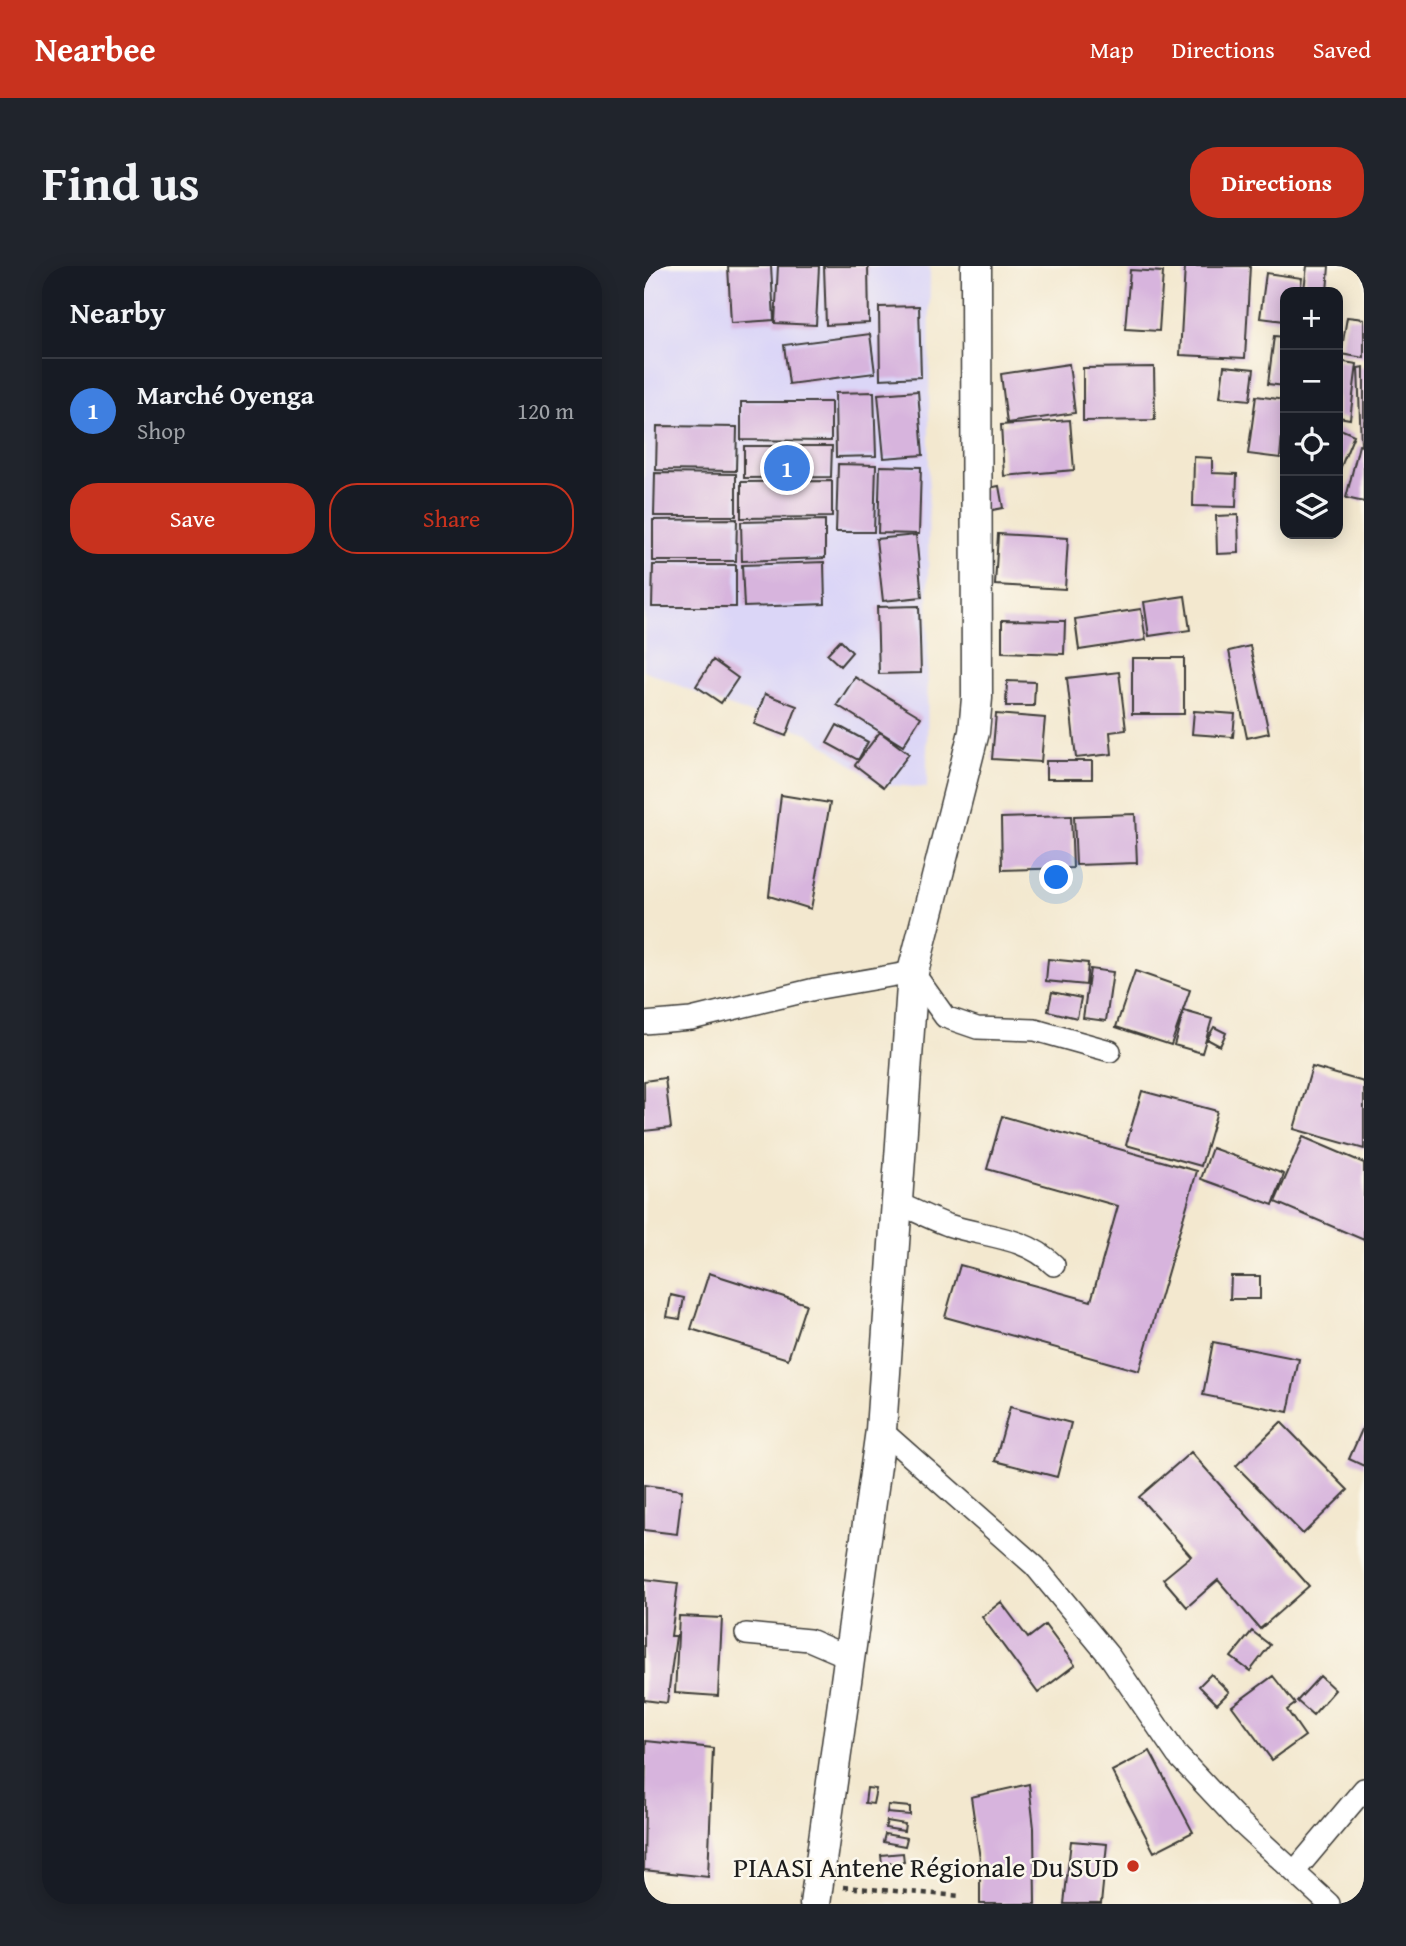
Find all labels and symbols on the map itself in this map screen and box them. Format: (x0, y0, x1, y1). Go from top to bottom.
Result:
pin: 1 (764, 442, 810, 494)
your location (1039, 860, 1073, 894)
place label: PIAASI Antene Régionale Du SUD (733, 1846, 1119, 1887)
marker: PIAASI Antene Régionale Du SUD (1125, 1858, 1141, 1874)

